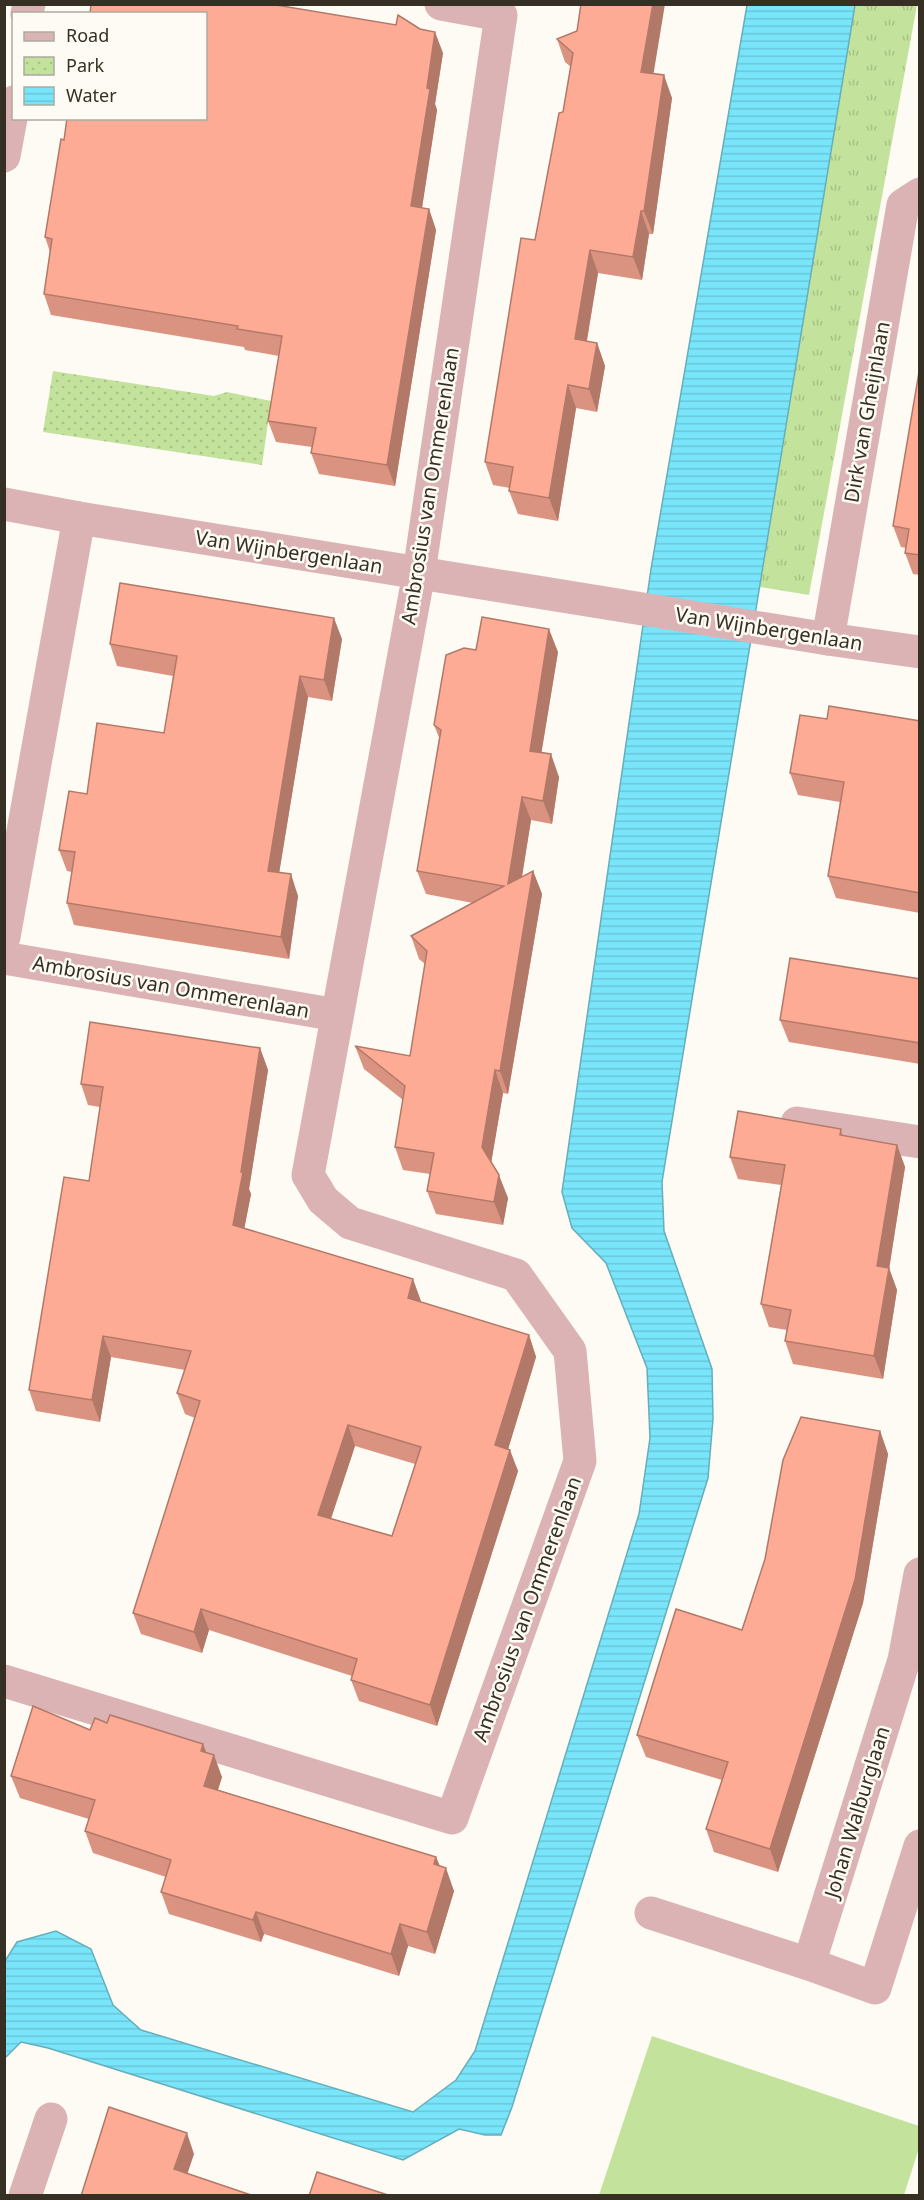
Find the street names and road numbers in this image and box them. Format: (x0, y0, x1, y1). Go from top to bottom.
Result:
street label: Dirk van Gheijnlaan (837, 319, 896, 505)
street label: Ambrosius van Ommerenlaan (394, 345, 465, 626)
street label: Van Wijnbergenlaan (194, 523, 385, 580)
street label: Van Wijnbergenlaan (674, 600, 865, 657)
street label: Ambrosius van Ommerenlaan (31, 949, 311, 1024)
street label: Ambrosius van Ommerenlaan (466, 1473, 587, 1745)
street label: Johan Walburglaan (817, 1723, 895, 1903)

